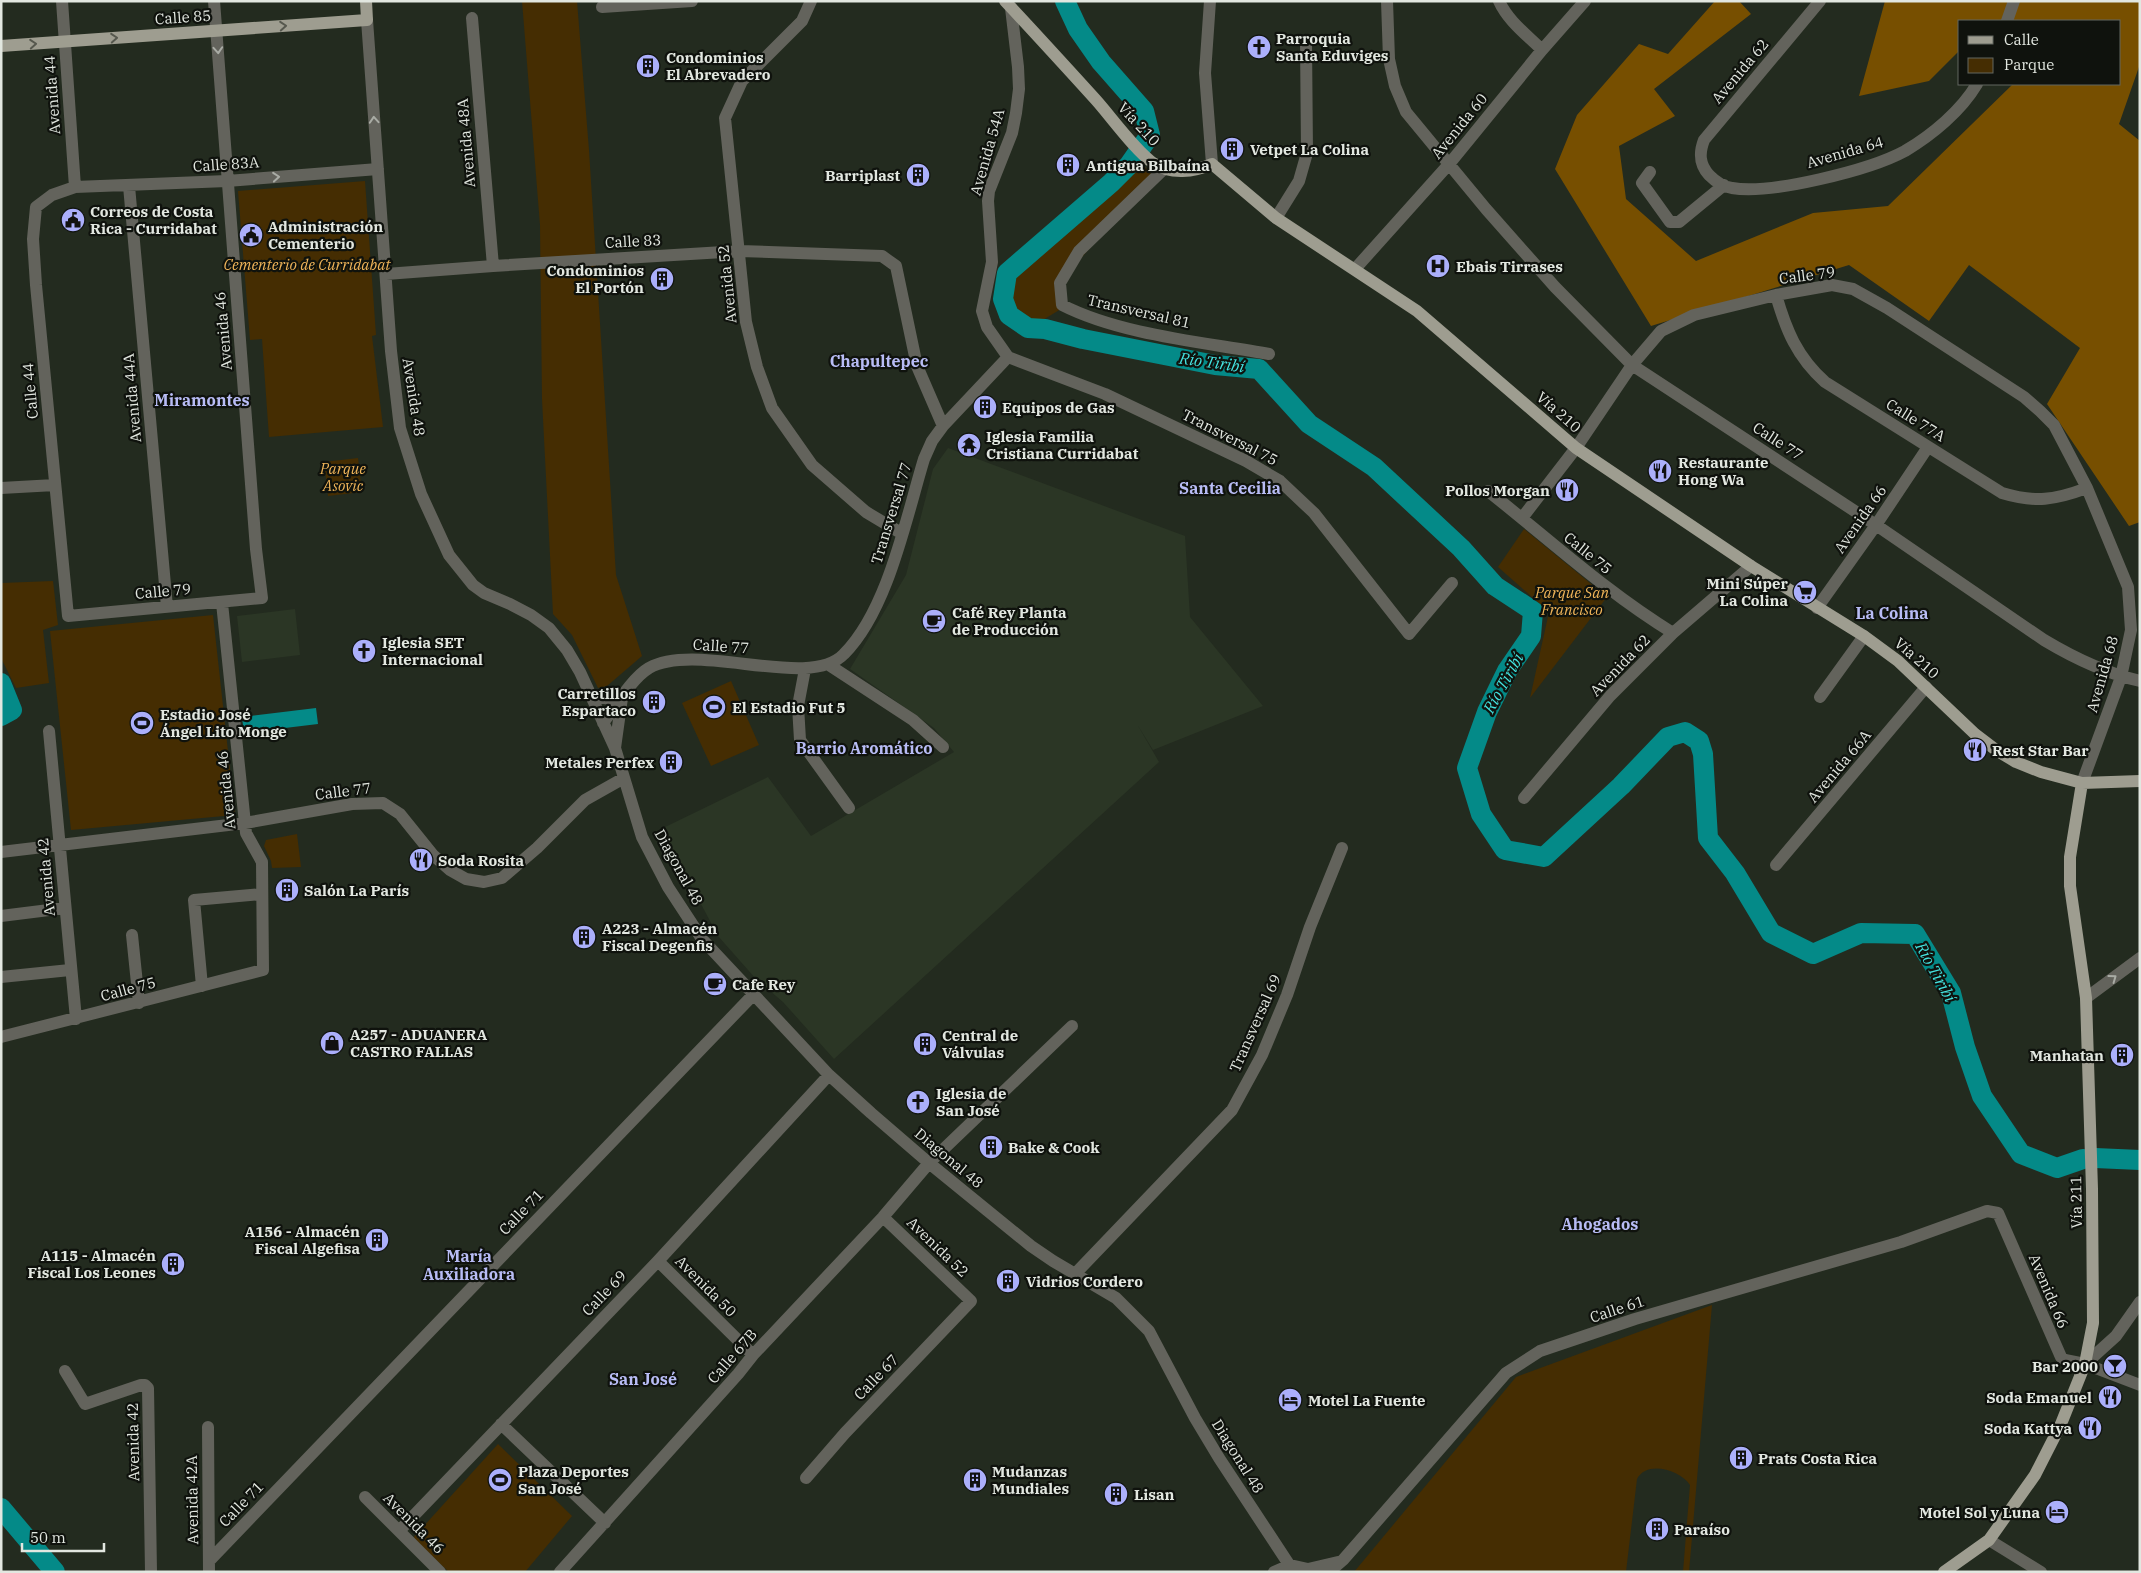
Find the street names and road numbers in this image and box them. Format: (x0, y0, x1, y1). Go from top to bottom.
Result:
street label: Calle 85 (154, 6, 212, 28)
street label: Avenida 62 (1707, 35, 1773, 107)
street label: Avenida 44 (40, 55, 64, 135)
street label: Avenida 60 (1427, 89, 1491, 163)
street label: Avenida 48A (453, 97, 479, 188)
street label: Vía 210 (1114, 98, 1164, 150)
street label: Avenida 54A (966, 106, 1009, 197)
street label: Avenida 64 (1804, 132, 1886, 172)
street label: Calle 83A (192, 152, 261, 176)
street label: Calle 83 (604, 230, 662, 252)
street label: Avenida 52 (713, 244, 741, 324)
street label: Calle 79 (1778, 262, 1836, 288)
street label: Transversal 81 (1086, 290, 1192, 332)
street label: Avenida 46 (210, 291, 236, 371)
street label: Avenida 44A (119, 352, 145, 443)
street label: Avenida 48 (398, 357, 430, 437)
street label: Calle 44 (18, 362, 42, 420)
street label: Vía 210 (1533, 387, 1585, 437)
street label: Calle 77A (1883, 394, 1950, 446)
street label: Transversal 75 (1179, 405, 1281, 469)
street label: Calle 77 (1749, 418, 1807, 464)
street label: Transversal 77 (867, 460, 915, 566)
street label: Avenida 66 (1830, 481, 1890, 557)
street label: Calle 75 (1560, 528, 1616, 578)
street label: Calle 79 (134, 579, 192, 603)
street label: Avenida 62 (1586, 630, 1654, 700)
street label: Vía 210 (1891, 633, 1943, 683)
street label: Avenida 68 (2082, 633, 2122, 715)
street label: Calle 77 (692, 635, 750, 657)
street label: Avenida 66A (1803, 725, 1875, 806)
street label: Avenida 46 (212, 750, 240, 830)
street label: Calle 77 (314, 778, 372, 804)
street label: Diagonal 48 (650, 826, 708, 908)
street label: Avenida 42 (33, 837, 59, 917)
street label: Transversal 69 (1225, 971, 1285, 1075)
street label: Calle 75 (98, 973, 158, 1005)
street label: Diagonal 48 (911, 1124, 987, 1192)
street label: Vía 211 (2066, 1175, 2086, 1229)
street label: Calle 71 (495, 1185, 547, 1239)
street label: Avenida 52 (903, 1213, 973, 1281)
street label: Avenida 50 (671, 1251, 741, 1321)
street label: Avenida 66 (2025, 1251, 2073, 1331)
street label: Calle 69 (578, 1266, 630, 1320)
street label: Calle 61 (1587, 1291, 1647, 1327)
street label: Calle 67B (703, 1325, 761, 1387)
street label: Calle 67 (850, 1350, 902, 1404)
street label: Avenida 42 (123, 1402, 143, 1482)
street label: Diagonal 48 (1208, 1415, 1268, 1497)
street label: Avenida 42A (182, 1455, 202, 1545)
street label: Calle 71 (215, 1477, 267, 1531)
street label: Avenida 46 (379, 1488, 449, 1558)

